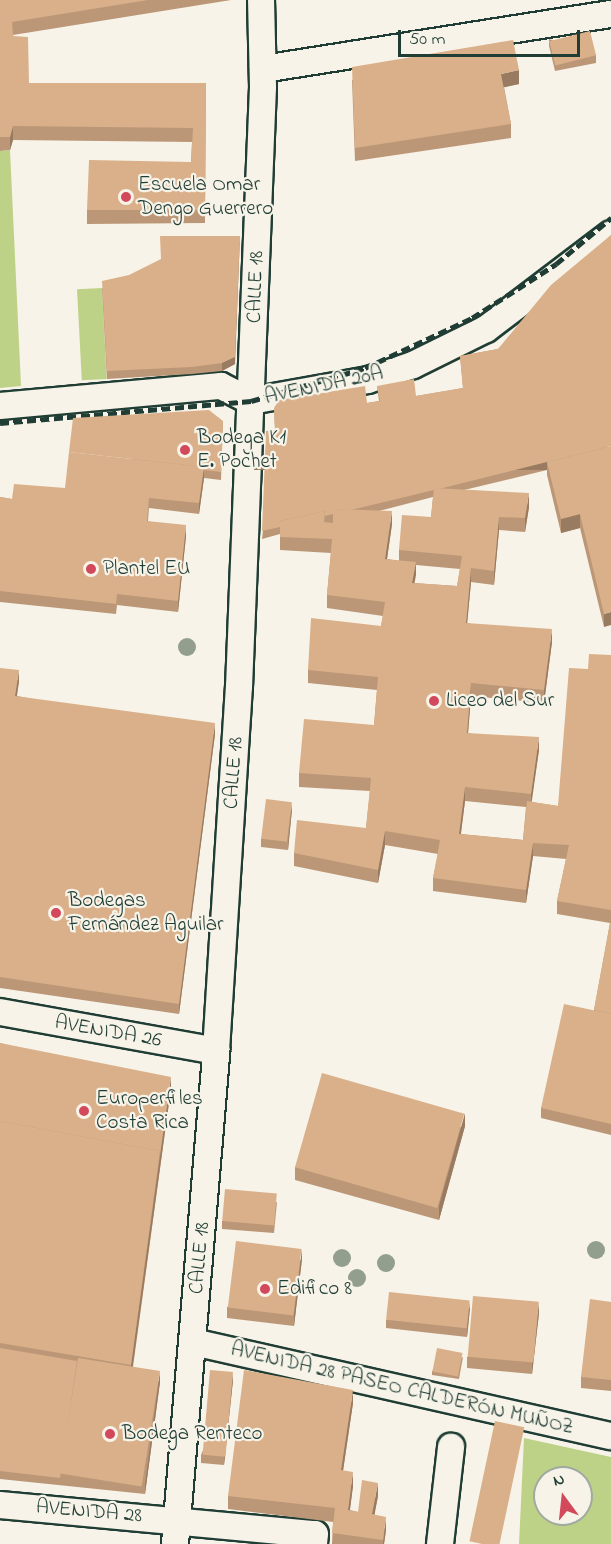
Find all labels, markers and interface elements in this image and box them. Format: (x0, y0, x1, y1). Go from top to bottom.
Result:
scale bar (401, 18, 582, 56)
text: 50 m (409, 27, 446, 53)
place label: Escuela Omar Dengo Guerrero (138, 172, 273, 222)
marker: Escuela Omar Dengo Guerrero (119, 190, 133, 204)
street label: CALLE 18 (242, 250, 270, 324)
street label: AVENIDA 20A (262, 361, 386, 411)
place label: Bodega K1 E. Pochet (197, 425, 286, 475)
marker: Bodega K1 E. Pochet (178, 443, 192, 457)
place label: Plantel EU (103, 556, 190, 582)
marker: Plantel EU (84, 562, 98, 576)
place label: Liceo del Sur (446, 688, 554, 714)
marker: Liceo del Sur (427, 694, 441, 708)
street label: CALLE 18 (219, 736, 249, 810)
place label: Bodegas Fernández Aguilar (68, 888, 224, 938)
marker: Bodegas Fernández Aguilar (49, 906, 63, 920)
street label: AVENIDA 26 (53, 1010, 163, 1054)
place label: Europerfiles Costa Rica (96, 1086, 203, 1136)
marker: Europerfiles Costa Rica (77, 1104, 91, 1118)
street label: CALLE 18 (184, 1221, 216, 1295)
place label: Edifico 8 (277, 1276, 352, 1302)
marker: Edifico 8 (258, 1282, 272, 1296)
street label: AVENIDA 28 PASEO CALDERÓN MUÑOZ (228, 1337, 576, 1441)
place label: Bodega Renteco (122, 1421, 262, 1447)
marker: Bodega Renteco (103, 1427, 117, 1441)
north arrow (533, 1466, 593, 1526)
text: N (551, 1468, 567, 1494)
street label: AVENIDA 28 (35, 1495, 143, 1529)

